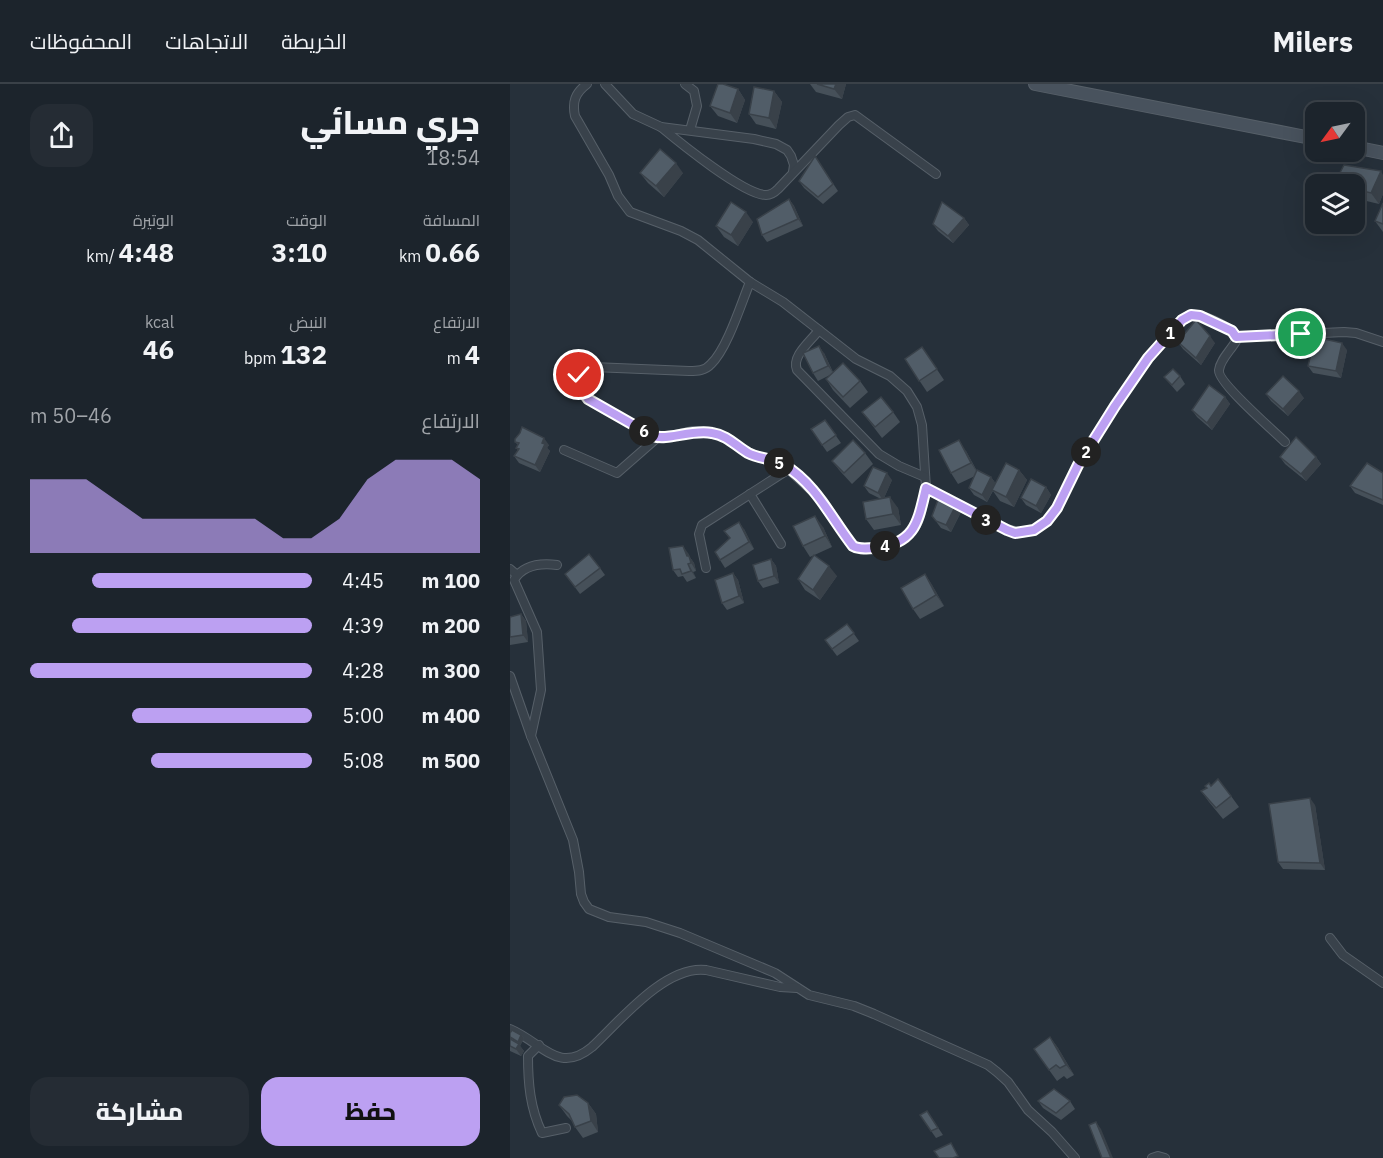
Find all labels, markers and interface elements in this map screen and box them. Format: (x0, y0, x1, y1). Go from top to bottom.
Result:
text: Milers (1272, 23, 1353, 60)
text: المحفوظات (30, 27, 132, 55)
text: الاتجاهات (165, 27, 248, 55)
text: الخريطة (281, 27, 347, 55)
text: جري مسائي (300, 100, 480, 143)
north arrow (1305, 102, 1365, 162)
map controls (1305, 102, 1365, 234)
button: share (30, 104, 93, 167)
text: 18:54 (426, 144, 480, 171)
button: layers (1305, 174, 1365, 234)
text: الوتيرة (133, 210, 174, 230)
text: الوقت (286, 210, 327, 230)
text: المسافة (423, 210, 480, 230)
text: 4:48 (119, 235, 174, 269)
text: 3:10 (272, 235, 327, 269)
text: 0.66 (425, 235, 480, 269)
text: /km (86, 246, 119, 266)
text: km (399, 246, 425, 266)
pin (1275, 308, 1326, 359)
text: kcal (145, 312, 174, 332)
text: النبض (289, 312, 327, 332)
text: الارتفاع (433, 312, 480, 332)
icon: arrive (1284, 317, 1317, 350)
pin: 1 (1155, 318, 1185, 348)
text: 1 (1165, 323, 1175, 343)
text: 46 (143, 332, 174, 366)
text: 132 (280, 337, 327, 371)
text: 4 (464, 337, 480, 371)
text: bpm (244, 348, 280, 368)
text: m (447, 348, 464, 368)
pin (553, 349, 604, 400)
icon: check (562, 358, 595, 391)
text: 46–50 m (30, 402, 112, 429)
text: الارتفاع (421, 407, 480, 434)
pin: 6 (629, 416, 659, 446)
text: 6 (639, 421, 649, 441)
pin: 2 (1071, 437, 1101, 467)
text: 2 (1081, 442, 1091, 462)
pin: 5 (764, 448, 794, 478)
text: 5 (774, 453, 784, 473)
pin: 3 (971, 505, 1001, 535)
text: 3 (981, 510, 991, 530)
pin: 4 (870, 531, 900, 561)
text: 4 (880, 536, 890, 556)
text: 4:45 (342, 567, 384, 594)
text: 100 m (421, 567, 480, 594)
text: 4:39 (342, 612, 384, 639)
text: 200 m (421, 612, 480, 639)
text: 4:28 (342, 657, 384, 684)
text: 300 m (421, 657, 480, 684)
text: 5:00 (342, 702, 384, 729)
text: 400 m (421, 702, 480, 729)
text: 5:08 (342, 747, 384, 774)
text: 500 m (421, 747, 480, 774)
button: مشاركة (30, 1077, 249, 1146)
button: حفظ (261, 1077, 480, 1146)

